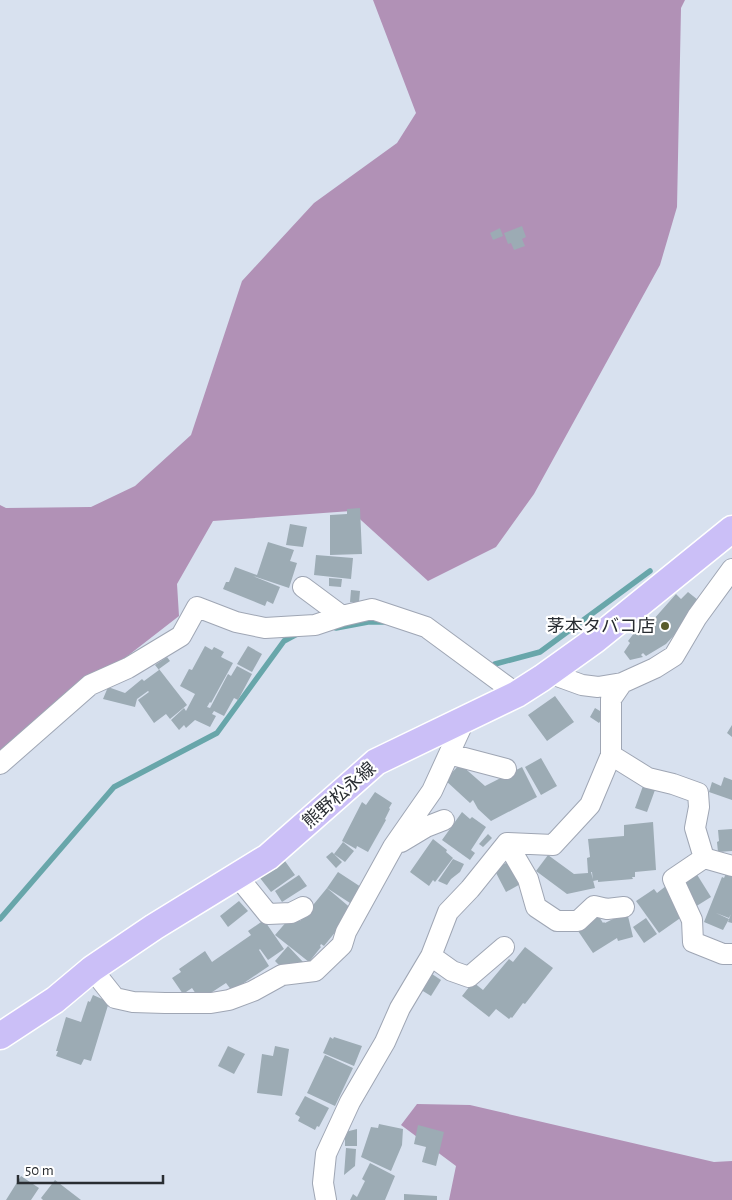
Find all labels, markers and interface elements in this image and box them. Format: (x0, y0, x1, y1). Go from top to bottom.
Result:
place label: 茅本タバコ店 (547, 617, 655, 636)
marker: 茅本タバコ店 (659, 620, 671, 632)
street label: 熊野松永線 (298, 758, 380, 832)
scale bar (18, 1152, 162, 1184)
text: 50 m (25, 1163, 54, 1178)

